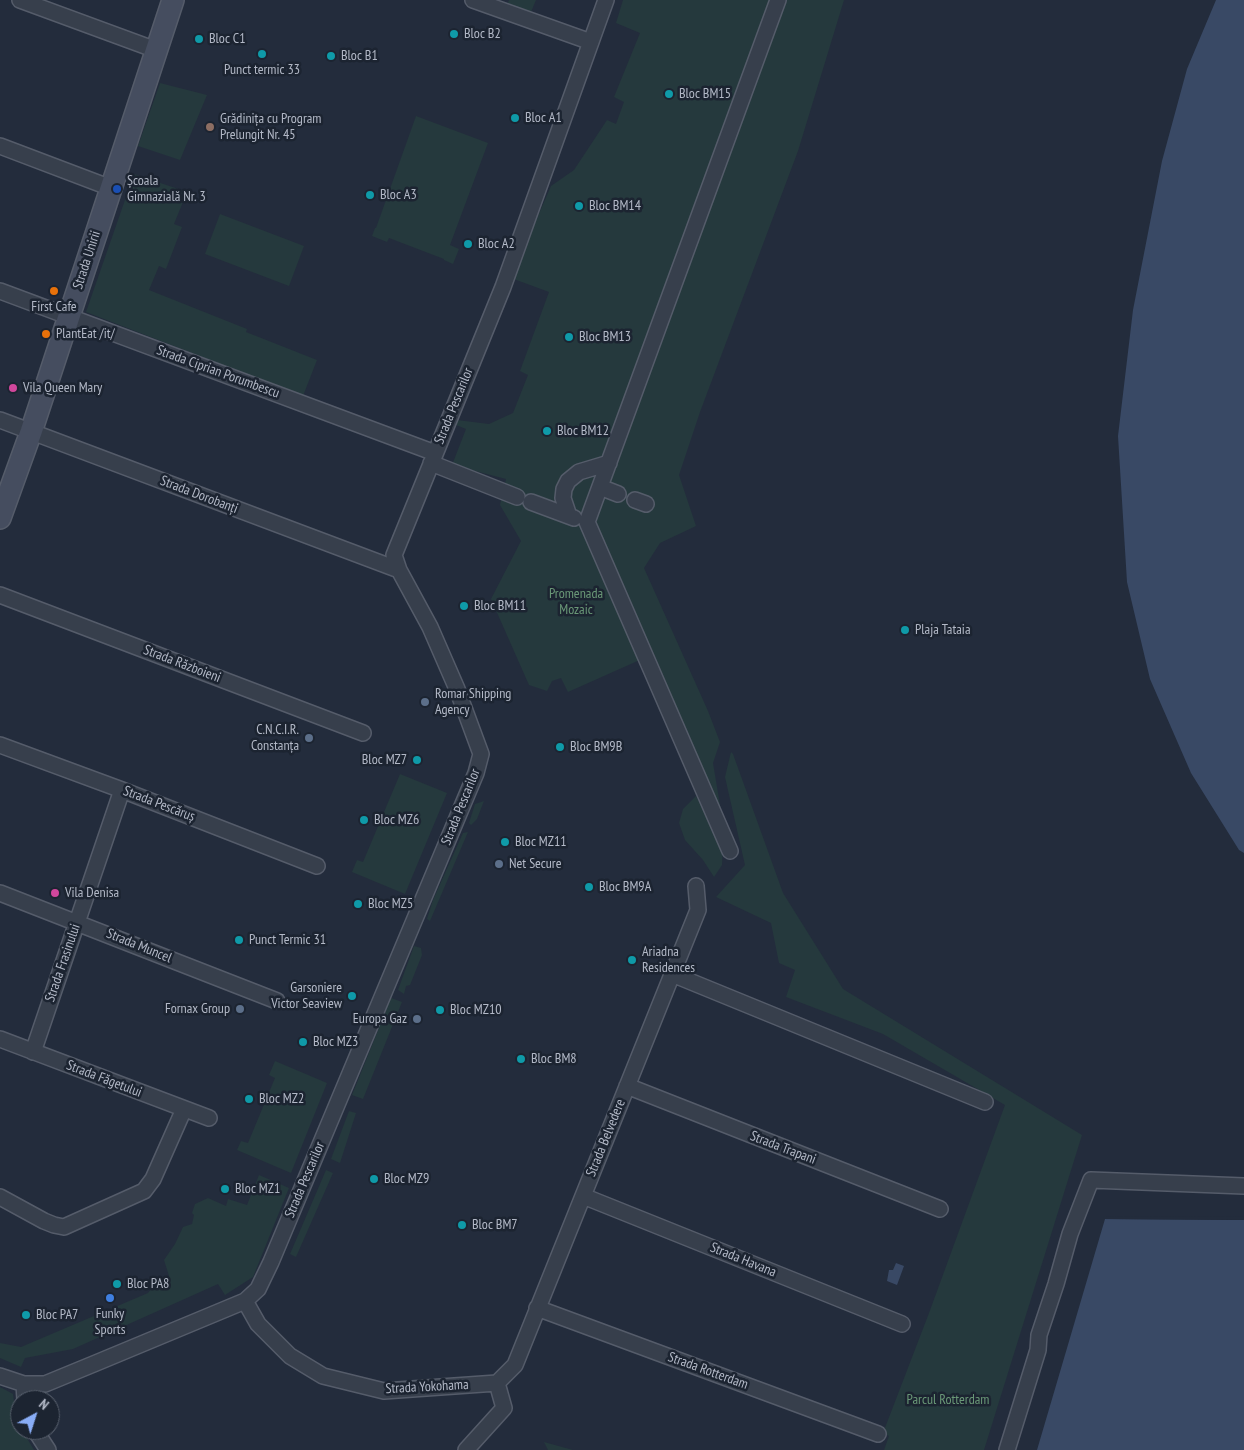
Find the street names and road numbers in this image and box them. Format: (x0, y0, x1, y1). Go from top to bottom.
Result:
street label: Strada Unirii (70, 229, 104, 291)
street label: Strada Ciprian Porumbescu (154, 342, 282, 402)
street label: Strada Pescarilor (431, 365, 477, 447)
street label: Strada Dorobanți (158, 472, 240, 518)
street label: Strada Războieni (141, 642, 223, 686)
street label: Strada Pescarilor (438, 766, 484, 848)
street label: Strada Pescăruș (121, 783, 197, 825)
street label: Strada Frasinului (42, 922, 84, 1004)
street label: Strada Muncel (104, 925, 174, 967)
street label: Strada Făgetului (64, 1057, 144, 1101)
street label: Strada Belvedere (583, 1097, 629, 1179)
street label: Strada Trapani (748, 1128, 818, 1168)
street label: Strada Pescarilor (281, 1139, 329, 1221)
street label: Strada Havana (707, 1239, 779, 1281)
street label: Strada Rotterdam (666, 1349, 750, 1393)
street label: Strada Yokohama (385, 1376, 469, 1398)

